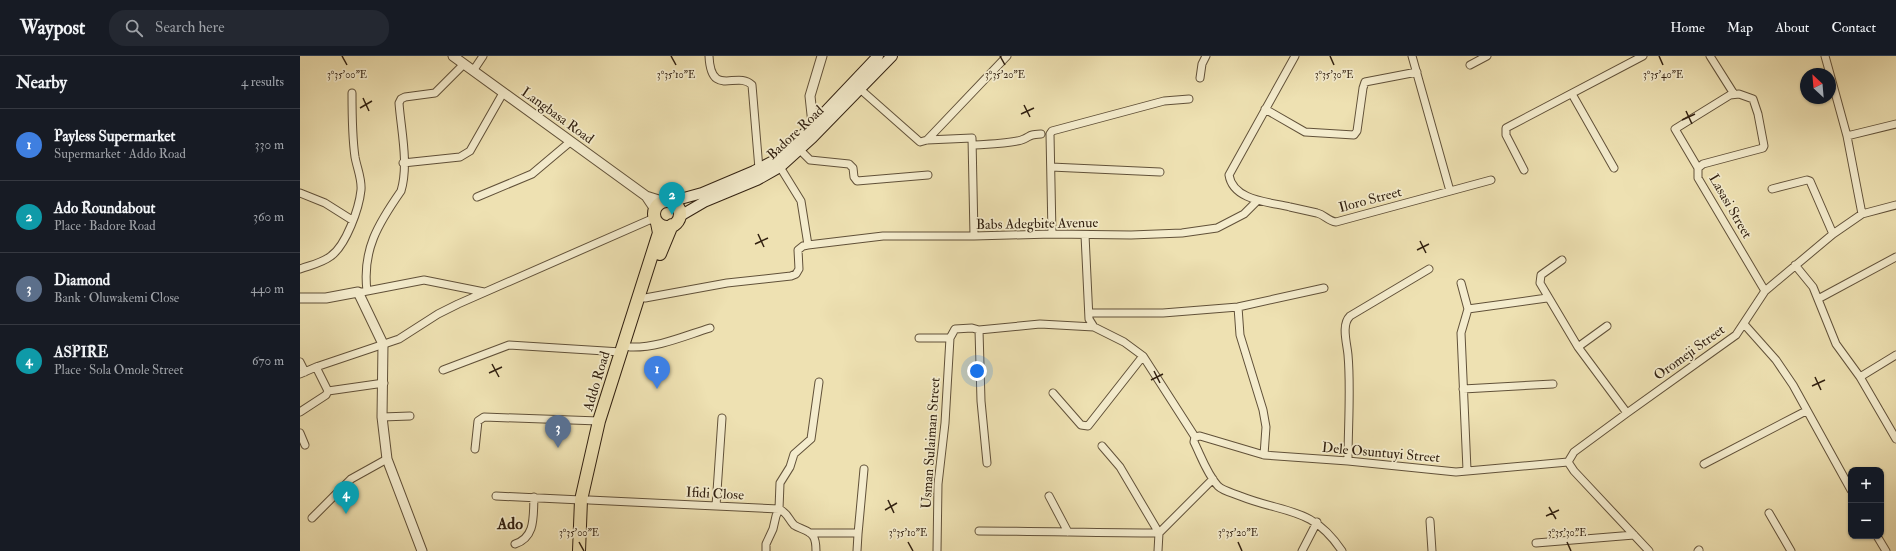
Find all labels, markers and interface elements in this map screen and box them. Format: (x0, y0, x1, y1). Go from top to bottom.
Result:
search box (109, 10, 389, 46)
text: Waypost (20, 16, 85, 40)
icon: search (123, 17, 145, 39)
text: Search here (155, 18, 224, 37)
text: Home (1670, 19, 1705, 36)
text: Map (1727, 19, 1753, 36)
text: About (1775, 19, 1809, 36)
text: Contact (1831, 19, 1876, 36)
north arrow (1800, 68, 1836, 104)
text: 3°35'00"E (327, 69, 367, 81)
text: 3°35'10"E (657, 69, 695, 81)
text: 3°35'20"E (985, 69, 1025, 81)
text: 3°35'30"E (1315, 69, 1353, 81)
text: 3°35'40"E (1643, 69, 1683, 81)
text: Nearby (16, 72, 67, 93)
text: 4 results (241, 74, 284, 90)
street label: Langbasa Road (518, 83, 597, 147)
street label: Badore Road (763, 102, 827, 163)
text: Payless Supermarket (54, 127, 175, 146)
text: 1 (27, 137, 31, 153)
text: 330 m (255, 137, 284, 153)
text: Supermarket · Addo Road (54, 146, 186, 162)
street label: Lasasi Street (1705, 171, 1756, 242)
pin: 2 (659, 182, 685, 215)
street label: Iloro Street (1337, 183, 1404, 216)
text: Ado Roundabout (54, 199, 155, 218)
text: 2 (26, 209, 32, 225)
text: 360 m (253, 209, 284, 225)
street label: Babs Adegbite Avenue (976, 214, 1098, 233)
text: Place · Badore Road (54, 218, 156, 234)
text: Diamond (54, 271, 110, 290)
text: 3 (27, 281, 32, 297)
text: 440 m (250, 281, 284, 297)
text: Bank · Oluwakemi Close (54, 290, 179, 306)
street label: Oromeji Street (1650, 321, 1728, 384)
text: ASPIRE (54, 343, 108, 362)
street label: Addo Road (579, 349, 614, 414)
text: 4 (25, 353, 33, 369)
text: 670 m (252, 353, 284, 369)
pin: 1 (644, 356, 670, 389)
your location (967, 361, 987, 381)
text: Place · Sola Omole Street (54, 362, 183, 378)
street label: Usman Sulaiman Street (917, 376, 944, 509)
pin: 3 (545, 415, 571, 448)
street label: Dele Osuntuyi Street (1321, 439, 1441, 467)
map controls (1848, 467, 1884, 539)
button: + (1848, 467, 1884, 503)
pin: 4 (333, 481, 359, 514)
street label: Ifidi Close (686, 483, 745, 504)
button: − (1848, 503, 1884, 539)
district label: Ado (496, 514, 523, 534)
text: 3°35'00"E (559, 527, 599, 539)
text: 3°35'10"E (889, 527, 927, 539)
text: 3°35'20"E (1218, 527, 1258, 539)
text: 3°35'30"E (1548, 527, 1586, 539)

